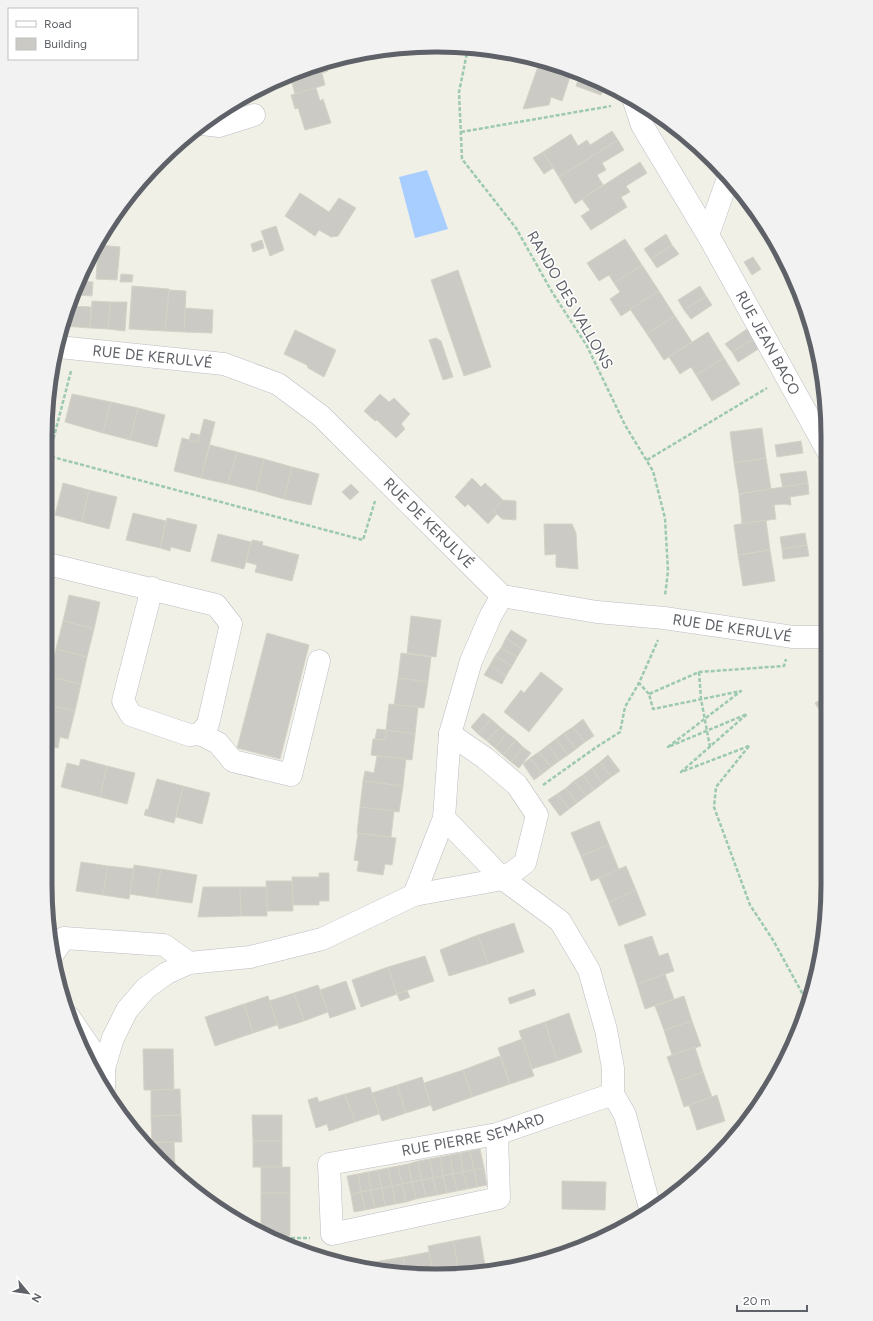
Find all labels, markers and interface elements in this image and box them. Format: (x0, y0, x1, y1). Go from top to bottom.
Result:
legend (8, 8, 138, 60)
text: Road (44, 17, 72, 31)
text: Building (44, 37, 87, 51)
street label: RANDO DES VALLONS (523, 228, 617, 372)
street label: RUE JEAN BACO (732, 288, 804, 398)
street label: RUE DE KERULVÉ (92, 341, 213, 372)
street label: RUE DE KERULVÉ (380, 474, 478, 572)
street label: RUE DE KERULVÉ (671, 610, 793, 646)
street label: RUE PIERRE SEMARD (400, 1109, 547, 1160)
north arrow (8, 1273, 48, 1313)
scale bar (737, 1287, 807, 1313)
text: N (29, 1291, 44, 1304)
text: 20 m (743, 1294, 771, 1308)

